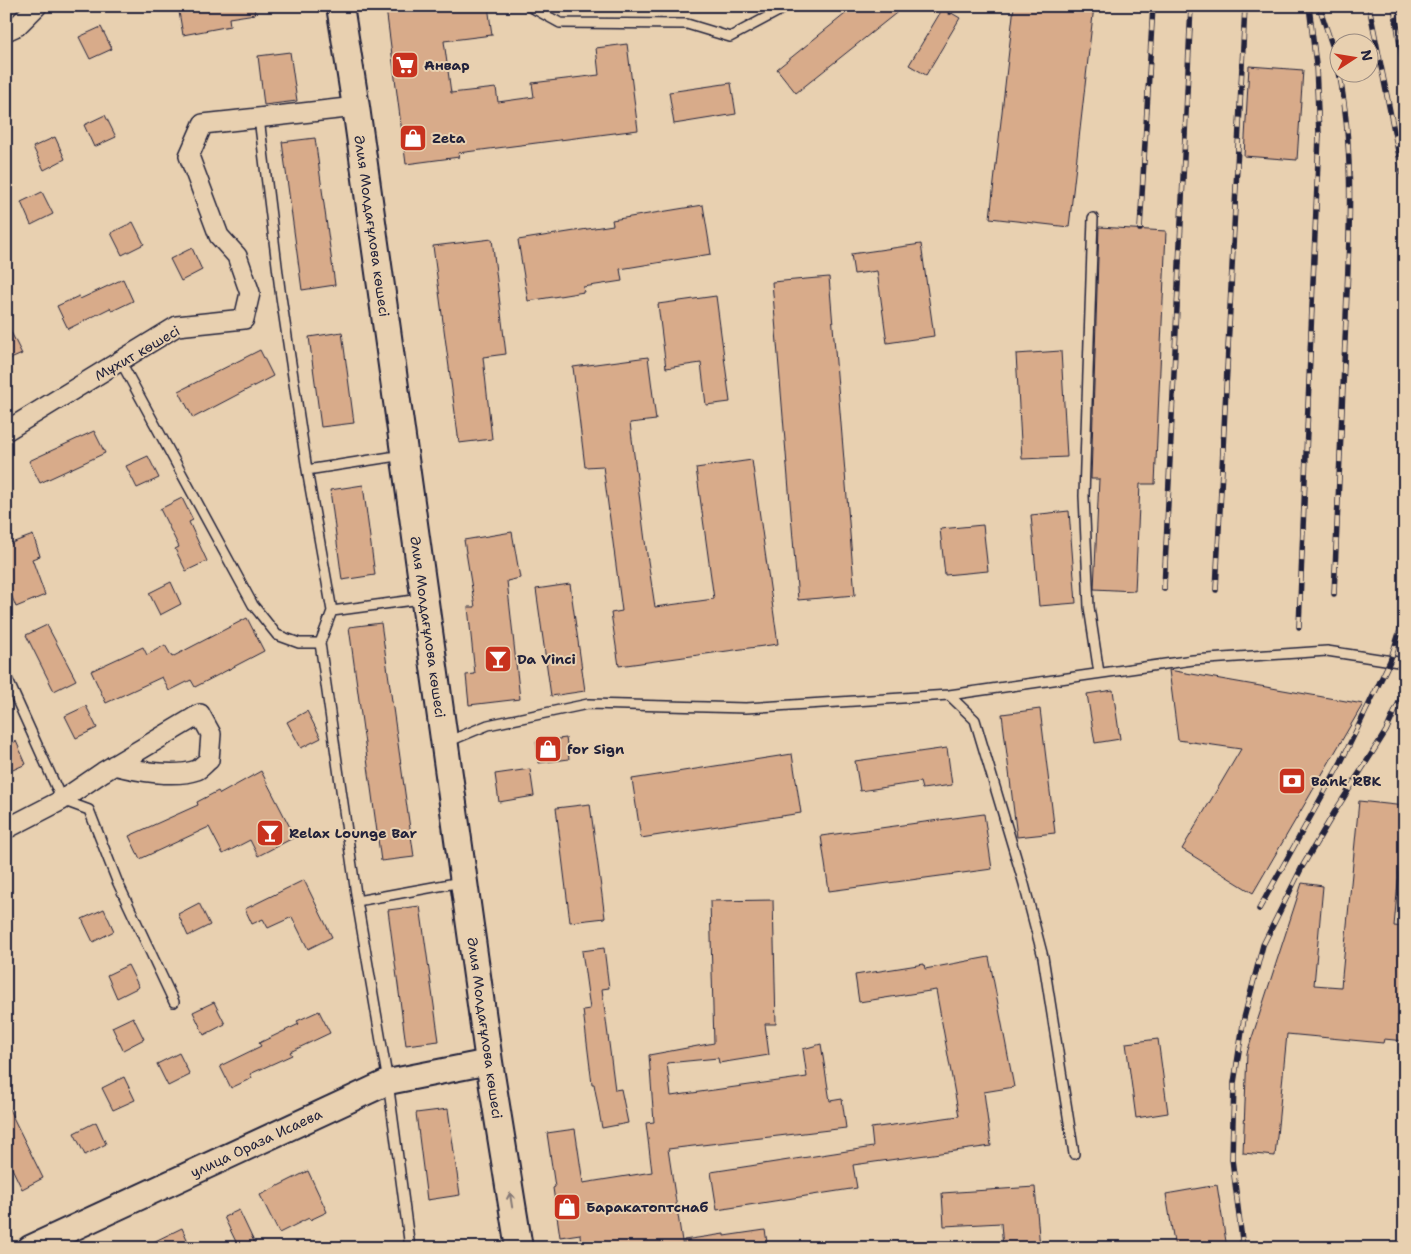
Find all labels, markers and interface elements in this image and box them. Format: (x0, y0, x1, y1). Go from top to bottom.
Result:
north arrow (1328, 32, 1378, 82)
text: N (1357, 48, 1377, 63)
supermarket icon: Анвар (390, 50, 420, 80)
place label: Анвар (424, 56, 470, 74)
shop icon: Zeta (398, 123, 428, 153)
place label: Zeta (432, 129, 466, 147)
street label: Әлия Молдағұлова көшесі (350, 134, 394, 318)
street label: Мұхит көшесі (91, 321, 183, 385)
street label: Әлия Молдағұлова көшесі (406, 535, 450, 719)
bar icon: Da Vinci (483, 644, 513, 674)
place label: Da Vinci (517, 650, 576, 668)
shop icon: for Sign (533, 734, 563, 764)
place label: for Sign (567, 740, 624, 758)
bank icon: Bank RBK (1277, 766, 1307, 796)
place label: Bank RBK (1311, 772, 1381, 790)
bar icon: Relax Lounge Bar (255, 818, 285, 848)
place label: Relax Lounge Bar (289, 824, 417, 842)
street label: Әлия Молдағұлова көшесі (463, 936, 507, 1120)
street label: улица Ораза Исаева (187, 1104, 325, 1181)
one-way arrow (506, 1192, 516, 1208)
shop icon: Баракатоптснаб (552, 1192, 582, 1222)
place label: Баракатоптснаб (586, 1198, 709, 1216)

